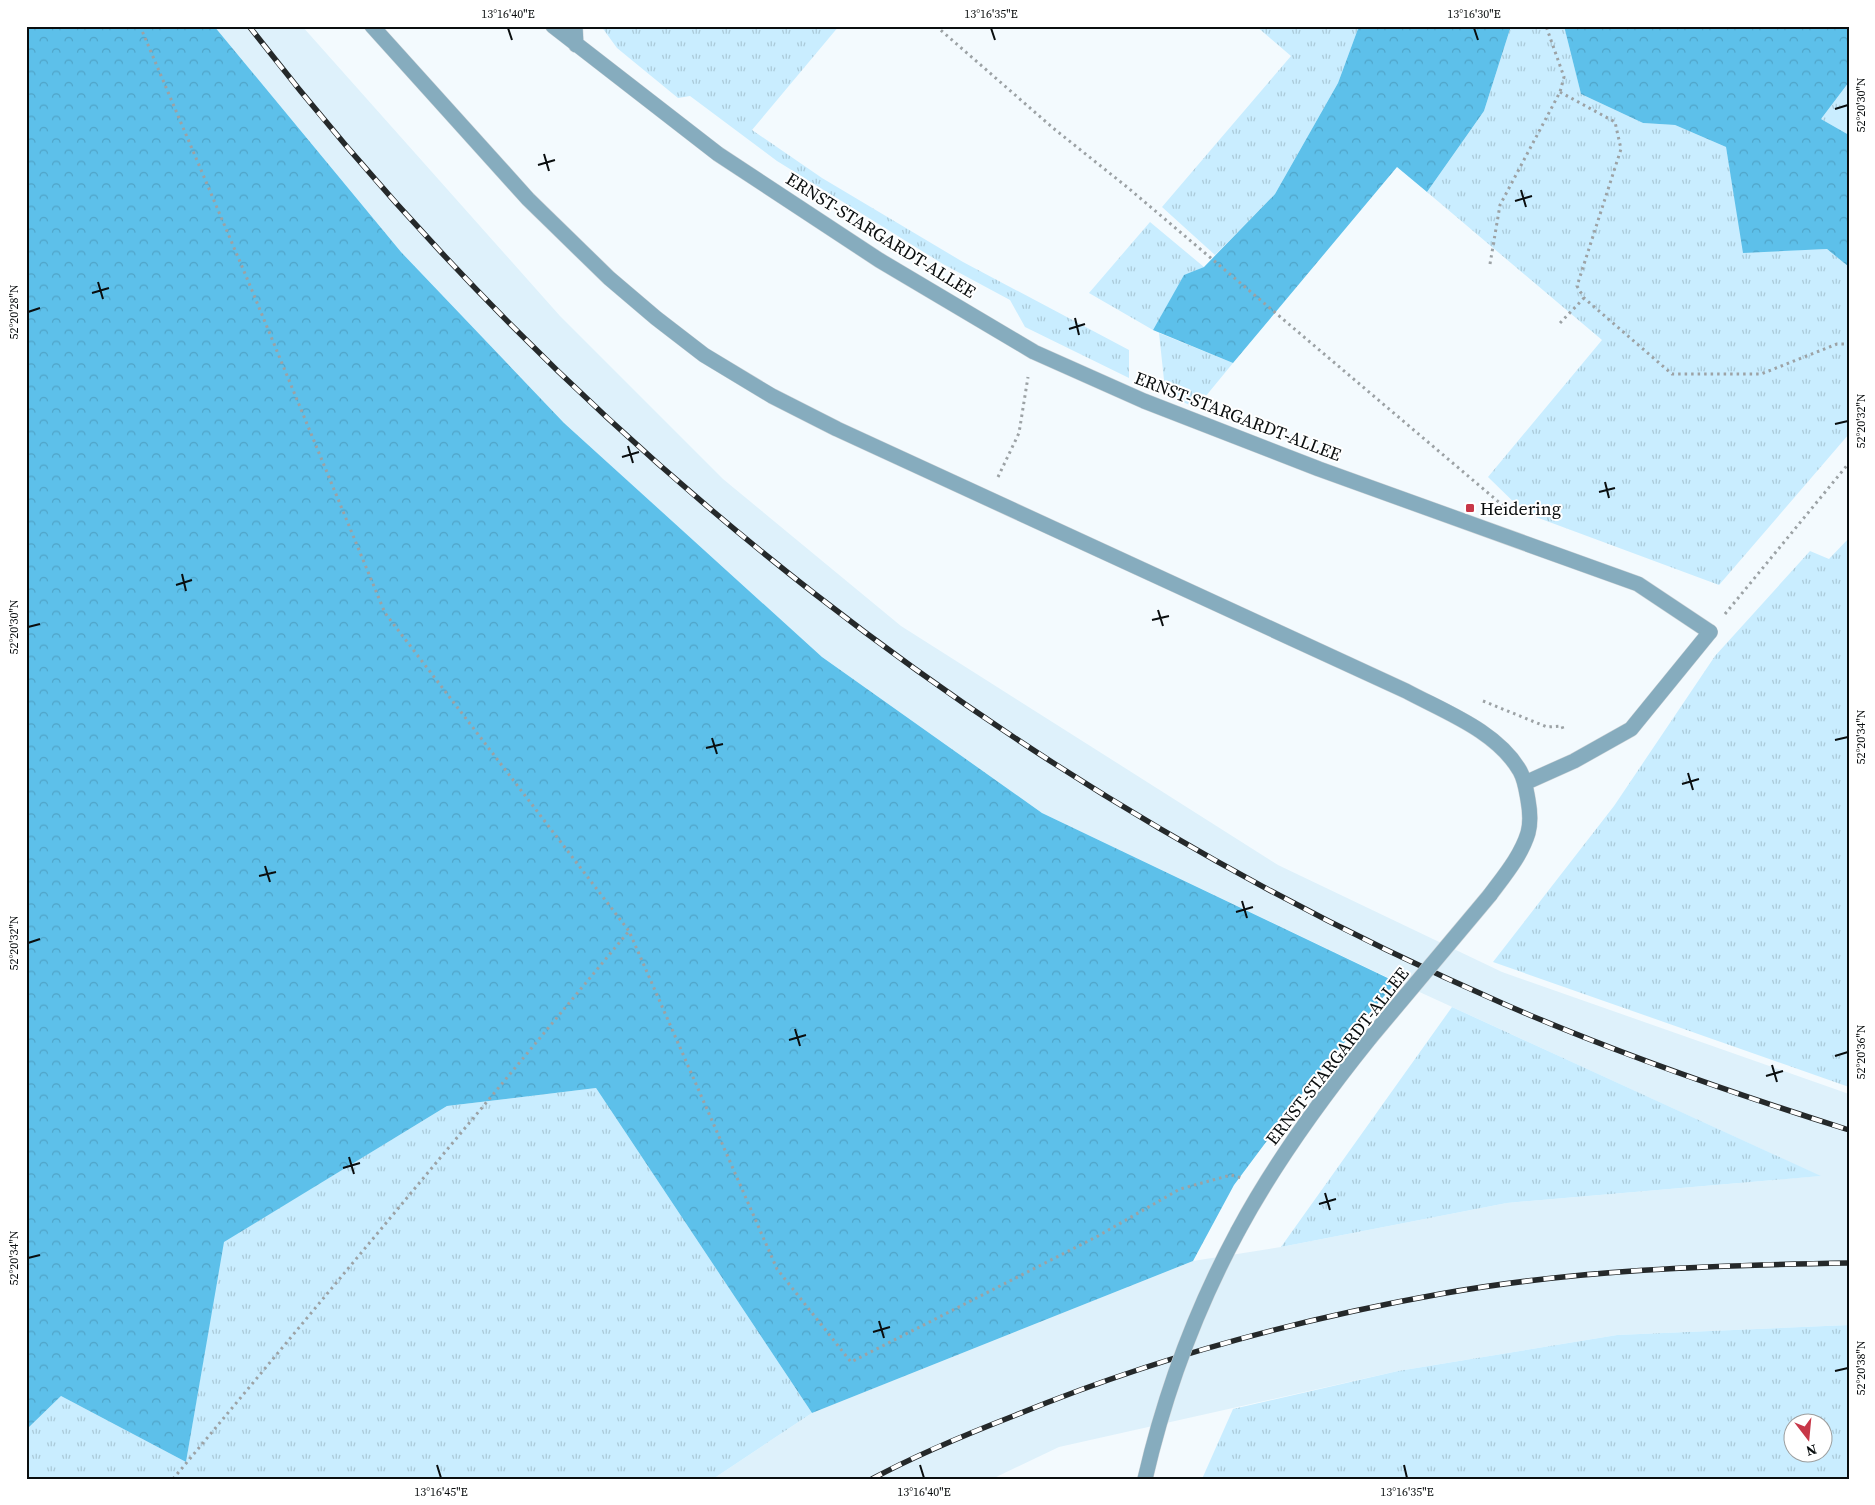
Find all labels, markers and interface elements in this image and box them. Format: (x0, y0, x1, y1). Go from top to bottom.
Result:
text: 13°16'40"E (481, 6, 535, 22)
text: 13°16'35"E (964, 6, 1018, 22)
text: 13°16'30"E (1447, 6, 1501, 22)
text: 52°20'30"N (1853, 77, 1869, 133)
street label: ERNST-STARGARDT-ALLEE (781, 166, 981, 304)
text: 52°20'28"N (6, 284, 22, 340)
street label: ERNST-STARGARDT-ALLEE (1131, 365, 1345, 467)
text: 52°20'32"N (1853, 393, 1869, 449)
place label: Heidering (1480, 496, 1561, 521)
marker: Heidering (1464, 502, 1476, 514)
text: 52°20'30"N (6, 599, 22, 655)
text: 52°20'34"N (1853, 709, 1869, 765)
text: 52°20'32"N (6, 915, 22, 971)
street label: ERNST-STARGARDT-ALLEE (1260, 962, 1415, 1150)
text: 52°20'36"N (1853, 1024, 1869, 1080)
text: 52°20'34"N (6, 1230, 22, 1286)
text: 52°20'38"N (1853, 1340, 1869, 1396)
north arrow (1782, 1412, 1832, 1462)
text: N (1804, 1439, 1819, 1462)
text: 13°16'45"E (414, 1484, 468, 1500)
text: 13°16'40"E (897, 1484, 951, 1500)
text: 13°16'35"E (1380, 1484, 1434, 1500)

